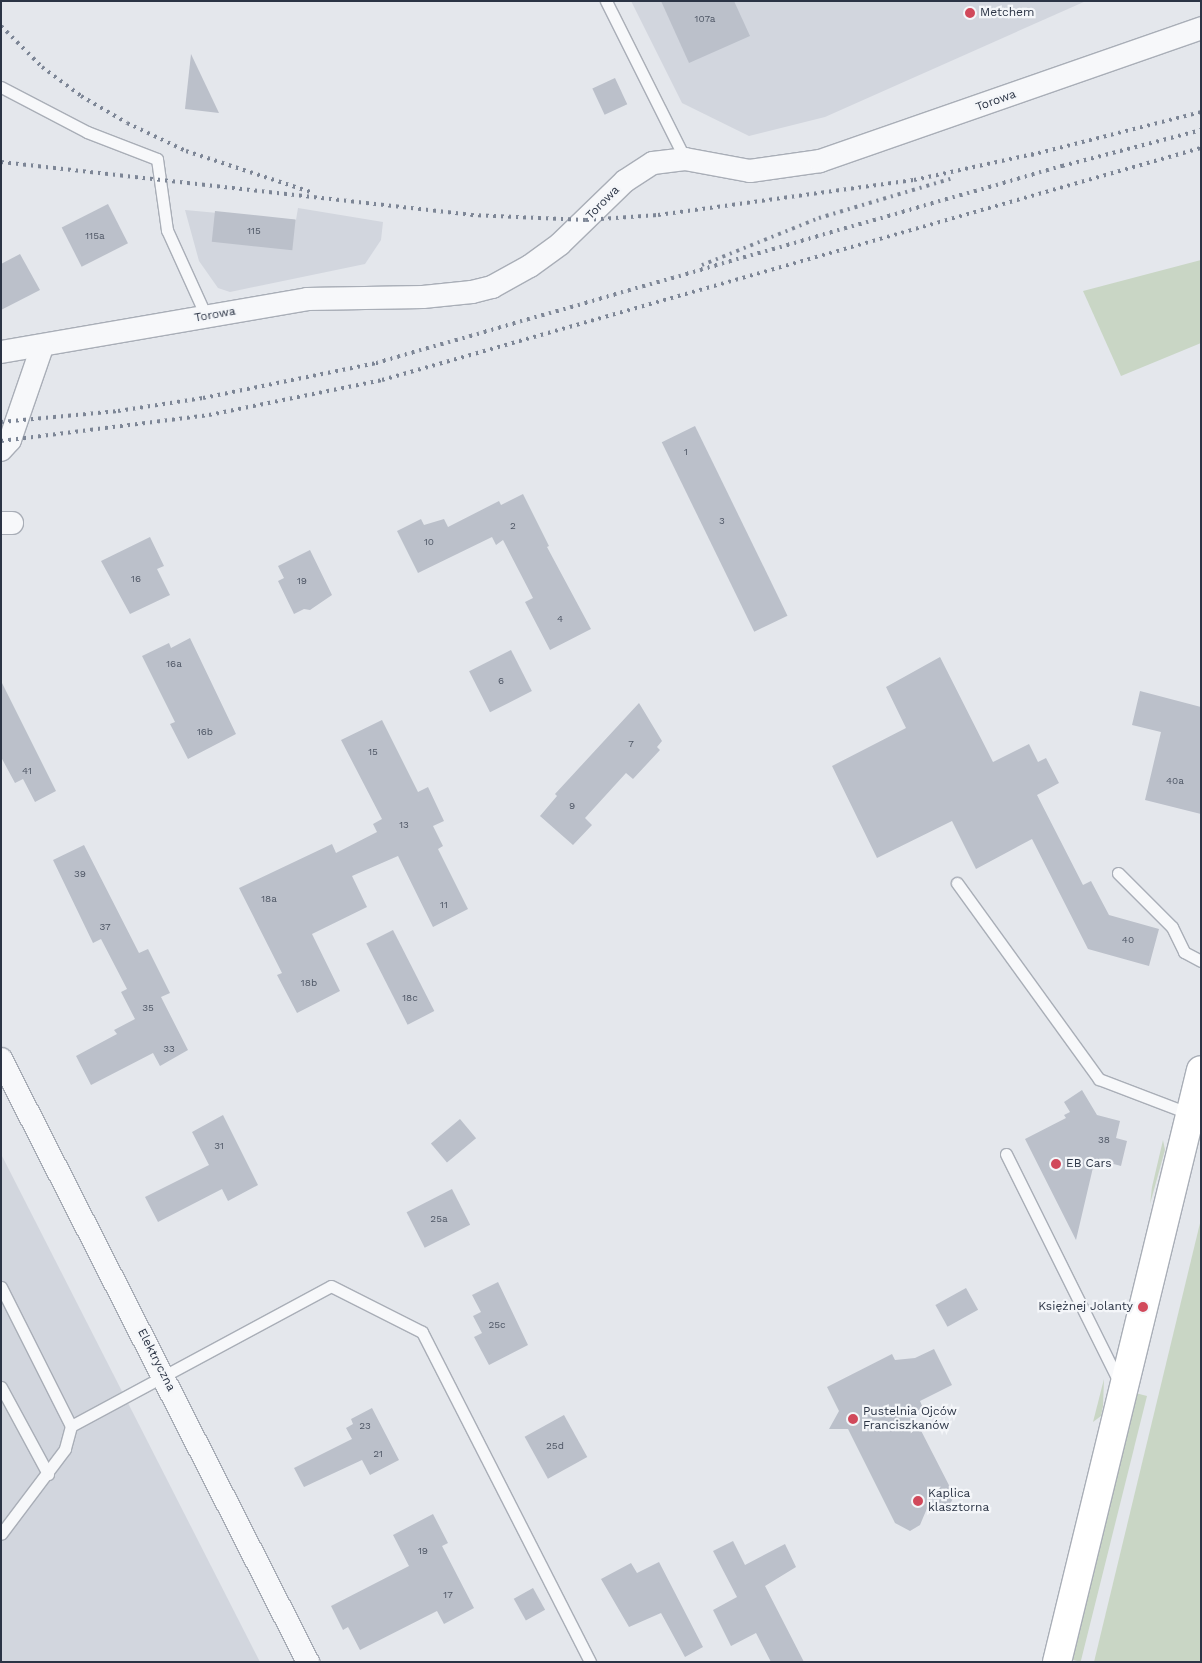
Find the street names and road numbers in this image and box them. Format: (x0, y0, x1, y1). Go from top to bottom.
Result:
street label: Torowa (974, 87, 1018, 115)
street label: Torowa (583, 183, 623, 223)
street label: Torowa (193, 304, 237, 326)
street label: Elektryczna (134, 1326, 178, 1394)

